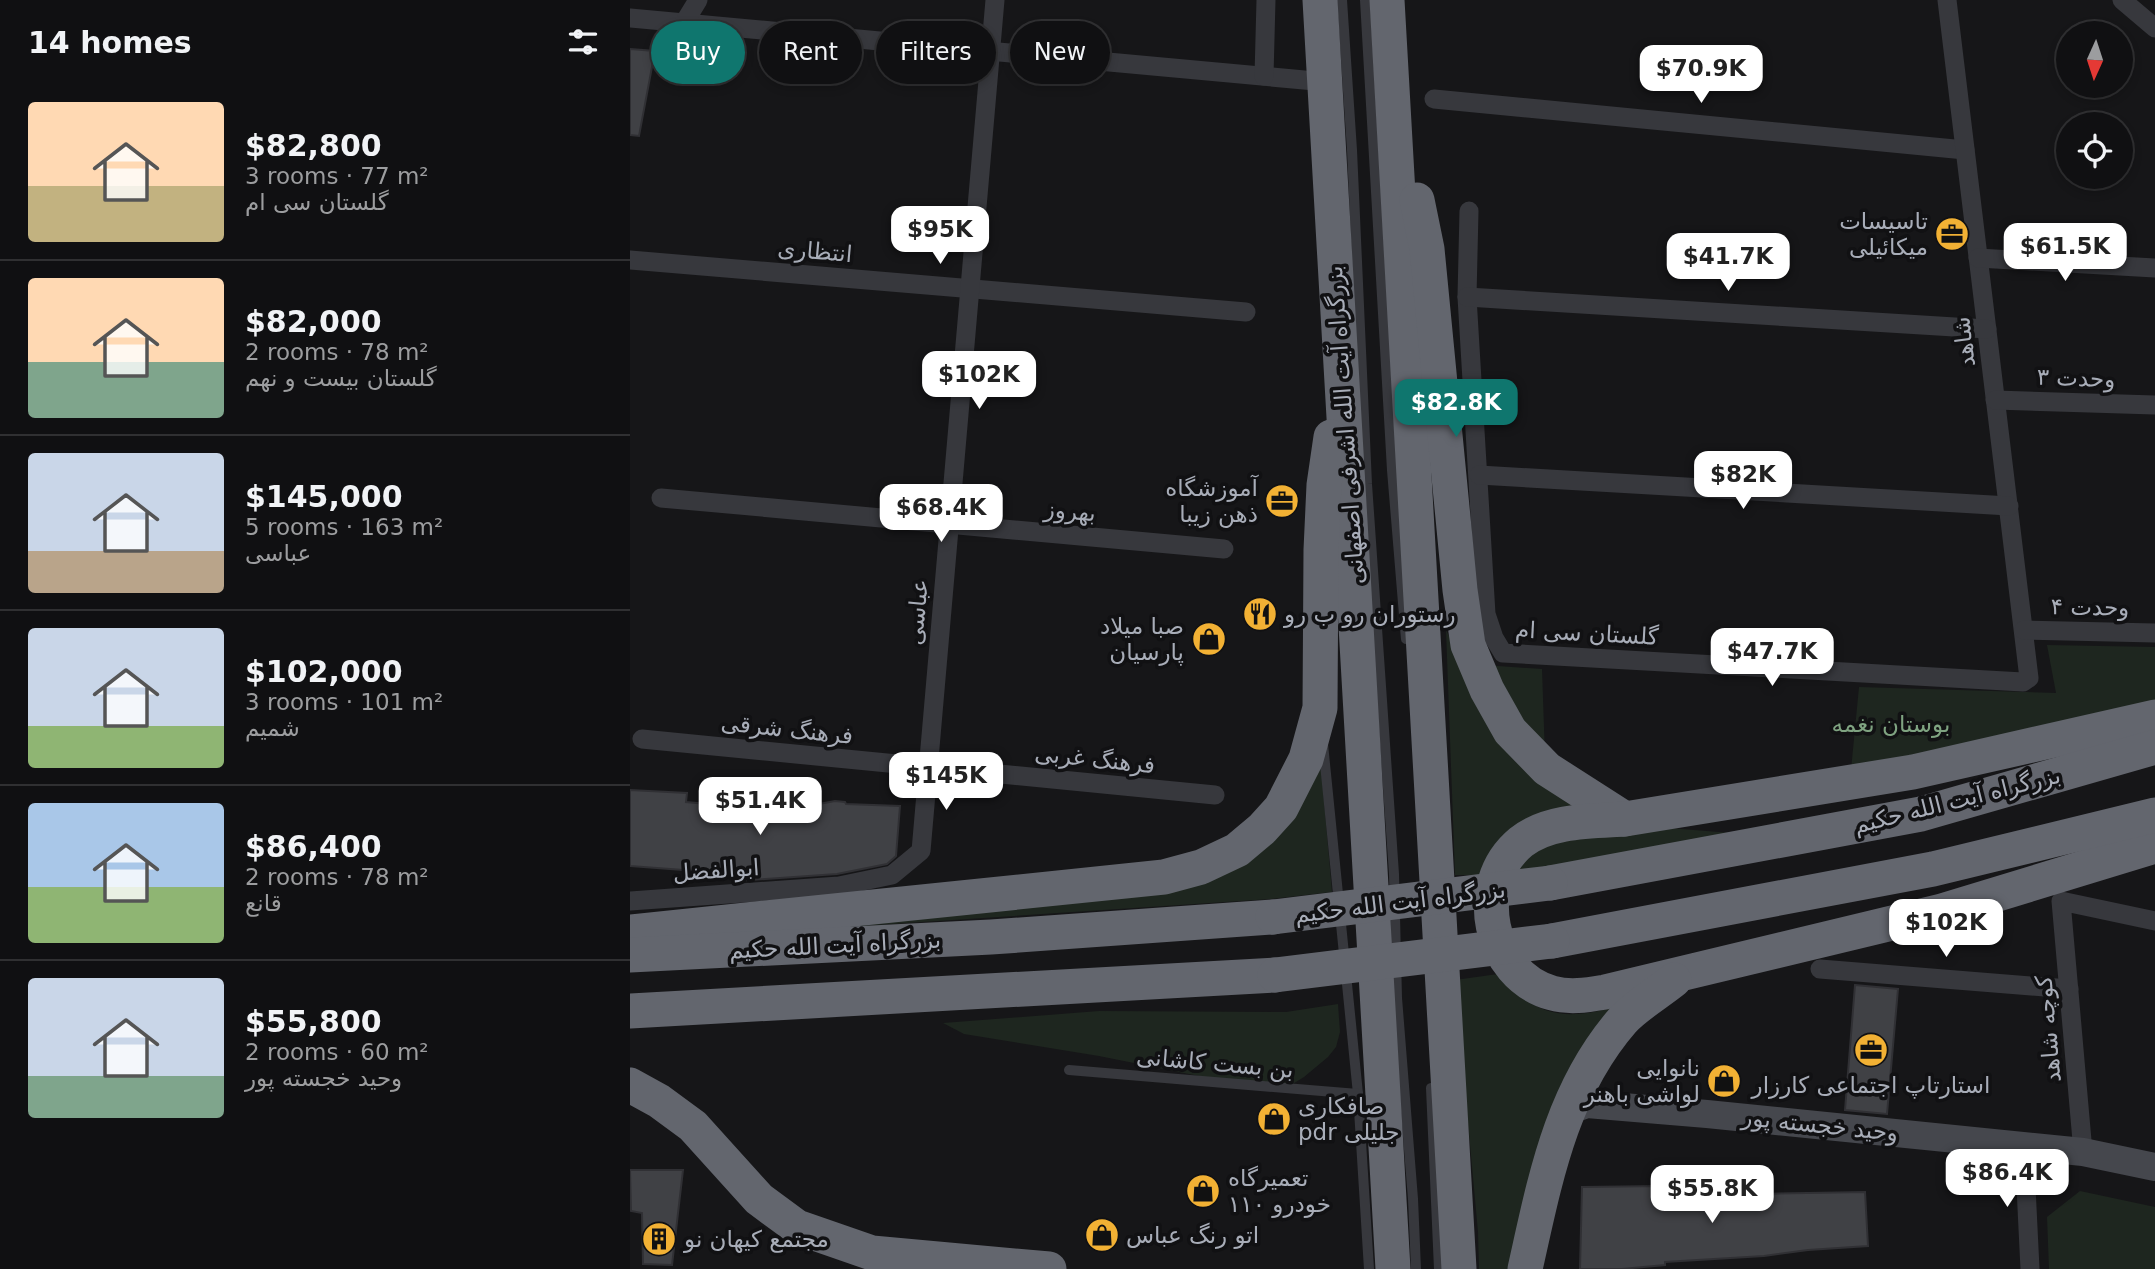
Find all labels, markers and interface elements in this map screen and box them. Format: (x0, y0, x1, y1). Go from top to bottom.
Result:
chip: Buy (651, 21, 745, 84)
chip: Rent (759, 21, 862, 84)
chip: Filters (876, 21, 996, 84)
chip: New (1010, 21, 1110, 84)
north arrow (2056, 21, 2133, 98)
map controls (2056, 21, 2133, 189)
icon: filters (564, 23, 602, 61)
text: 14 homes (28, 25, 192, 60)
pin: $70.9K (1644, 46, 1758, 105)
text: $70.9K (1656, 55, 1746, 81)
button: locate (2056, 112, 2133, 189)
text: $82,800 (245, 128, 382, 163)
icon: home (84, 130, 168, 214)
text: 3 rooms · 77 m² (245, 163, 429, 189)
text: گلستان سی ام (245, 189, 389, 215)
pin: $95K (899, 206, 981, 266)
place label: تاسیسات میکائیلی (1839, 208, 1928, 260)
office icon: تاسیسات میکائیلی (1933, 215, 1971, 253)
text: $95K (907, 216, 973, 242)
pin: $61.5K (2008, 224, 2122, 283)
pin: $41.7K (1671, 233, 1785, 293)
text: $61.5K (2020, 233, 2110, 259)
street label: انتظاری (777, 235, 853, 268)
text: $41.7K (1683, 243, 1773, 269)
street label: بزرگراه آیت الله اشرفی اصفهانی (1320, 265, 1370, 585)
text: $82,000 (245, 304, 382, 339)
icon: home (84, 306, 168, 390)
street label: شاهد (1948, 315, 1980, 369)
text: 2 rooms · 78 m² (245, 339, 429, 365)
pin: $102K (930, 352, 1028, 411)
text: $102K (938, 361, 1020, 387)
street label: وحدت ۳ (2036, 364, 2116, 393)
text: گلستان بیست و نهم (245, 365, 437, 391)
pin: $82.8K (1399, 380, 1513, 439)
text: $82.8K (1411, 389, 1501, 415)
pin: $82K (1702, 452, 1784, 511)
text: $82K (1710, 461, 1776, 487)
place label: آموزشگاه ذهن زیبا (1165, 474, 1260, 528)
text: $145,000 (245, 479, 403, 514)
icon: home (84, 481, 168, 565)
office icon: آموزشگاه ذهن زیبا (1263, 482, 1301, 520)
pin: $68.4K (884, 484, 998, 544)
text: $68.4K (896, 494, 986, 520)
street label: بهروز (1042, 496, 1097, 527)
text: 5 rooms · 163 m² (245, 514, 443, 540)
text: عباسی (245, 540, 311, 566)
street label: عباسی (901, 578, 933, 646)
street label: وحدت ۴ (2050, 593, 2130, 622)
restaurant icon: رستوران رو ب رو (1241, 595, 1279, 633)
place label: رستوران رو ب رو (1283, 601, 1456, 628)
place label: صبا میلاد پارسیان (1100, 613, 1184, 666)
street label: گلستان سی ام (1515, 616, 1659, 651)
shop icon: صبا میلاد پارسیان (1190, 620, 1228, 658)
pin: $47.7K (1715, 628, 1829, 688)
text: $47.7K (1727, 638, 1817, 664)
text: $102,000 (245, 654, 403, 689)
icon: home (84, 656, 168, 740)
text: 3 rooms · 101 m² (245, 689, 443, 715)
street label: فرهنگ شرقی (720, 709, 854, 750)
park label: بوستان نغمه (1832, 711, 1950, 738)
text: شمیم (245, 715, 300, 741)
street label: فرهنگ غربی (1033, 740, 1157, 779)
pin: $145K (897, 752, 995, 812)
street label: بزرگراه آیت الله حکیم (1851, 761, 2063, 839)
text: $145K (905, 762, 987, 788)
pin: $51.4K (703, 778, 817, 837)
text: $51.4K (715, 787, 805, 813)
text: $86,400 (245, 829, 382, 864)
icon: home (84, 831, 168, 915)
street label: ابوالفضل (672, 854, 760, 887)
text: 2 rooms · 78 m² (245, 864, 429, 890)
street label: بزرگراه آیت الله حکیم (1293, 875, 1507, 929)
text: قانع (245, 890, 282, 916)
pin: $102K (1897, 900, 1995, 959)
text: $102K (1905, 909, 1987, 935)
street label: بزرگراه آیت الله حکیم (728, 925, 942, 965)
street label: کوچه شاهد (2030, 974, 2067, 1084)
text: $55,800 (245, 1004, 382, 1039)
icon: home (84, 1006, 168, 1090)
office icon: استارتاپ اجتماعی کارزار (1852, 1031, 1890, 1069)
text: 2 rooms · 60 m² (245, 1039, 429, 1065)
street label: بن بست کاشانی (1135, 1043, 1295, 1084)
place label: نانوایی لواشی باهنر (1583, 1055, 1700, 1108)
shop icon: نانوایی لواشی باهنر (1705, 1062, 1743, 1100)
text: وحید خجسته پور (245, 1065, 402, 1091)
place label: استارتاپ اجتماعی کارزار (1751, 1072, 1990, 1099)
place label: صافکاری pdr جلیلی (1298, 1093, 1400, 1145)
shop icon: صافکاری pdr جلیلی (1255, 1100, 1293, 1138)
street label: وحید خجسته پور (1739, 1104, 1900, 1147)
pin: $86.4K (1950, 1150, 2064, 1209)
text: $86.4K (1962, 1159, 2052, 1185)
place label: تعمیرگاه خودرو ۱۱۰ (1228, 1165, 1331, 1218)
pin: $55.8K (1655, 1166, 1769, 1225)
shop icon: تعمیرگاه خودرو ۱۱۰ (1184, 1172, 1222, 1210)
text: $55.8K (1667, 1175, 1757, 1201)
shop icon: اتو رنگ عباس (1083, 1216, 1121, 1254)
building icon: مجتمع کیهان نو (640, 1220, 678, 1258)
place label: اتو رنگ عباس (1126, 1222, 1259, 1249)
place label: مجتمع کیهان نو (683, 1226, 829, 1253)

